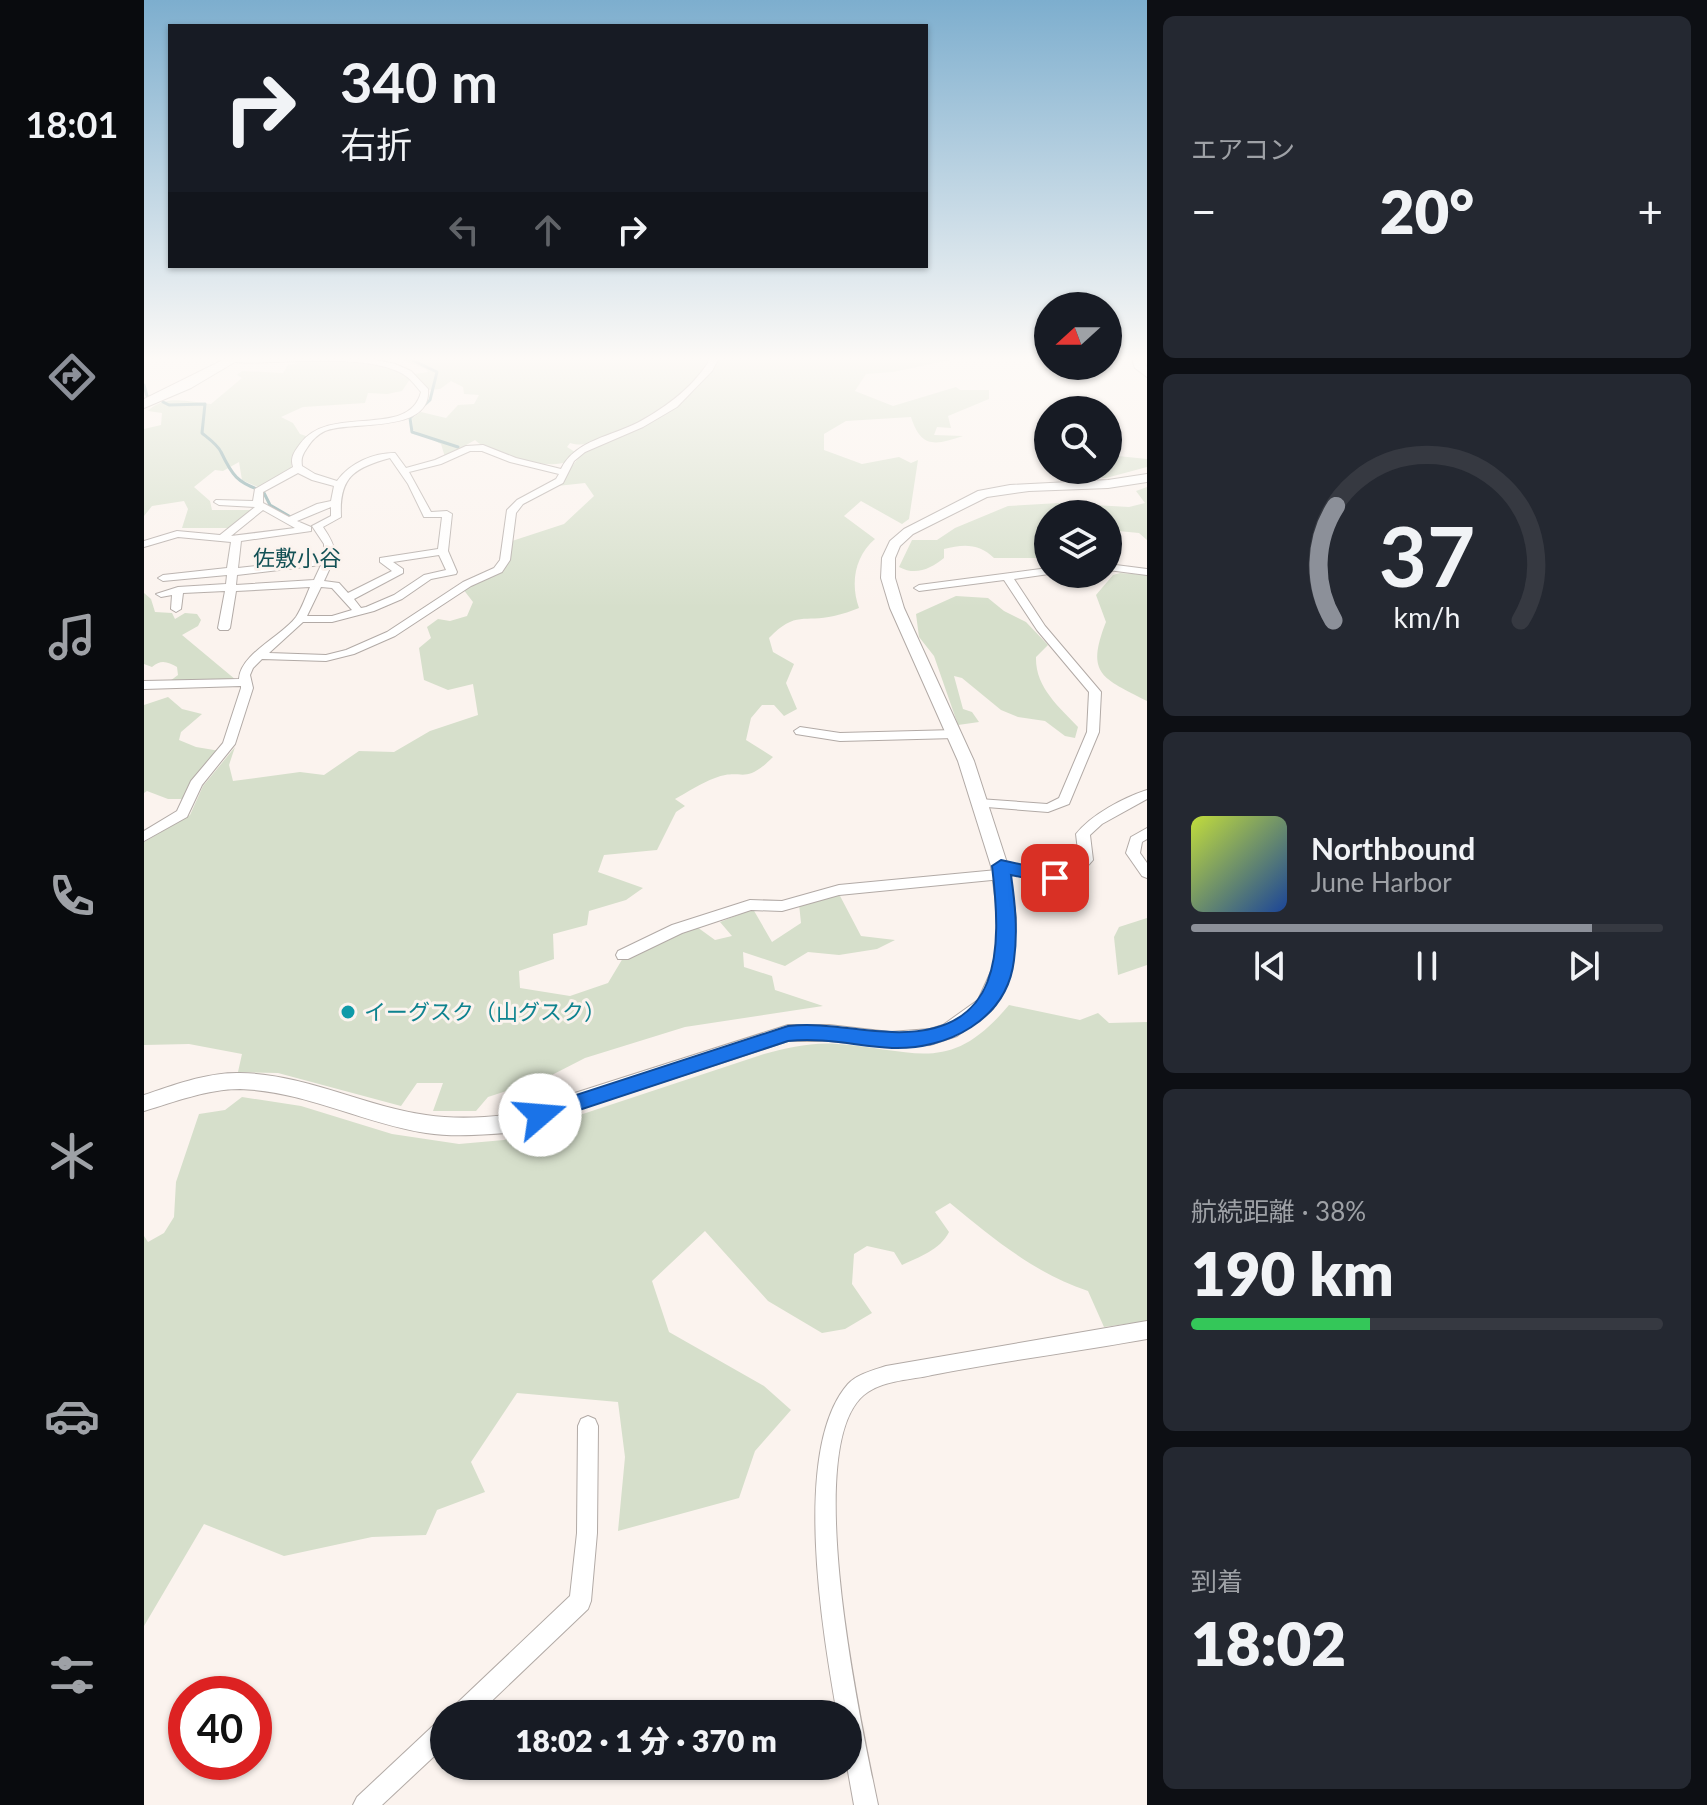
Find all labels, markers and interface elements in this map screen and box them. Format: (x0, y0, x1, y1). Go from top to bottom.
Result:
text: 340 m (340, 48, 498, 115)
icon: right (208, 56, 312, 160)
text: 18:01 (26, 102, 118, 146)
text: 右折 (340, 122, 412, 166)
text: エアコン (1191, 133, 1295, 165)
text: 20° (1380, 175, 1474, 247)
text: − (1191, 185, 1217, 237)
text: + (1637, 185, 1663, 237)
icon: left (442, 208, 486, 252)
icon: ahead (526, 208, 570, 252)
icon: right (610, 208, 654, 252)
north arrow (1034, 292, 1122, 380)
map controls (1034, 292, 1122, 588)
icon: directions (44, 349, 100, 405)
button: search (1034, 396, 1122, 484)
button: layers (1034, 500, 1122, 588)
text: 37 (1379, 504, 1475, 604)
district label: 佐敷小谷 (253, 544, 341, 571)
text: km/h (1394, 600, 1460, 634)
icon: music (44, 609, 100, 665)
text: Northbound (1311, 830, 1475, 866)
pin (1021, 844, 1089, 912)
icon: arrive (1033, 856, 1077, 900)
text: June Harbor (1311, 866, 1452, 898)
icon: phone (44, 868, 100, 924)
icon: previous (1248, 944, 1292, 988)
icon: pause (1405, 944, 1449, 988)
icon: next (1562, 944, 1606, 988)
place label: イーグスク（山グスク） (364, 998, 606, 1025)
marker: イーグスク（山グスク） (339, 1003, 357, 1021)
position arrow (498, 1073, 582, 1157)
icon: climate (44, 1128, 100, 1184)
text: 航続距離 · 38% (1191, 1195, 1366, 1227)
text: 190 km (1191, 1237, 1394, 1309)
icon: car (44, 1388, 100, 1444)
text: 到着 (1191, 1565, 1243, 1597)
text: 18:02 (1191, 1607, 1346, 1679)
icon: filters (44, 1647, 100, 1703)
speed limit sign: 40 (168, 1676, 272, 1780)
text: 18:02 · 1 分 · 370 m (515, 1722, 777, 1758)

